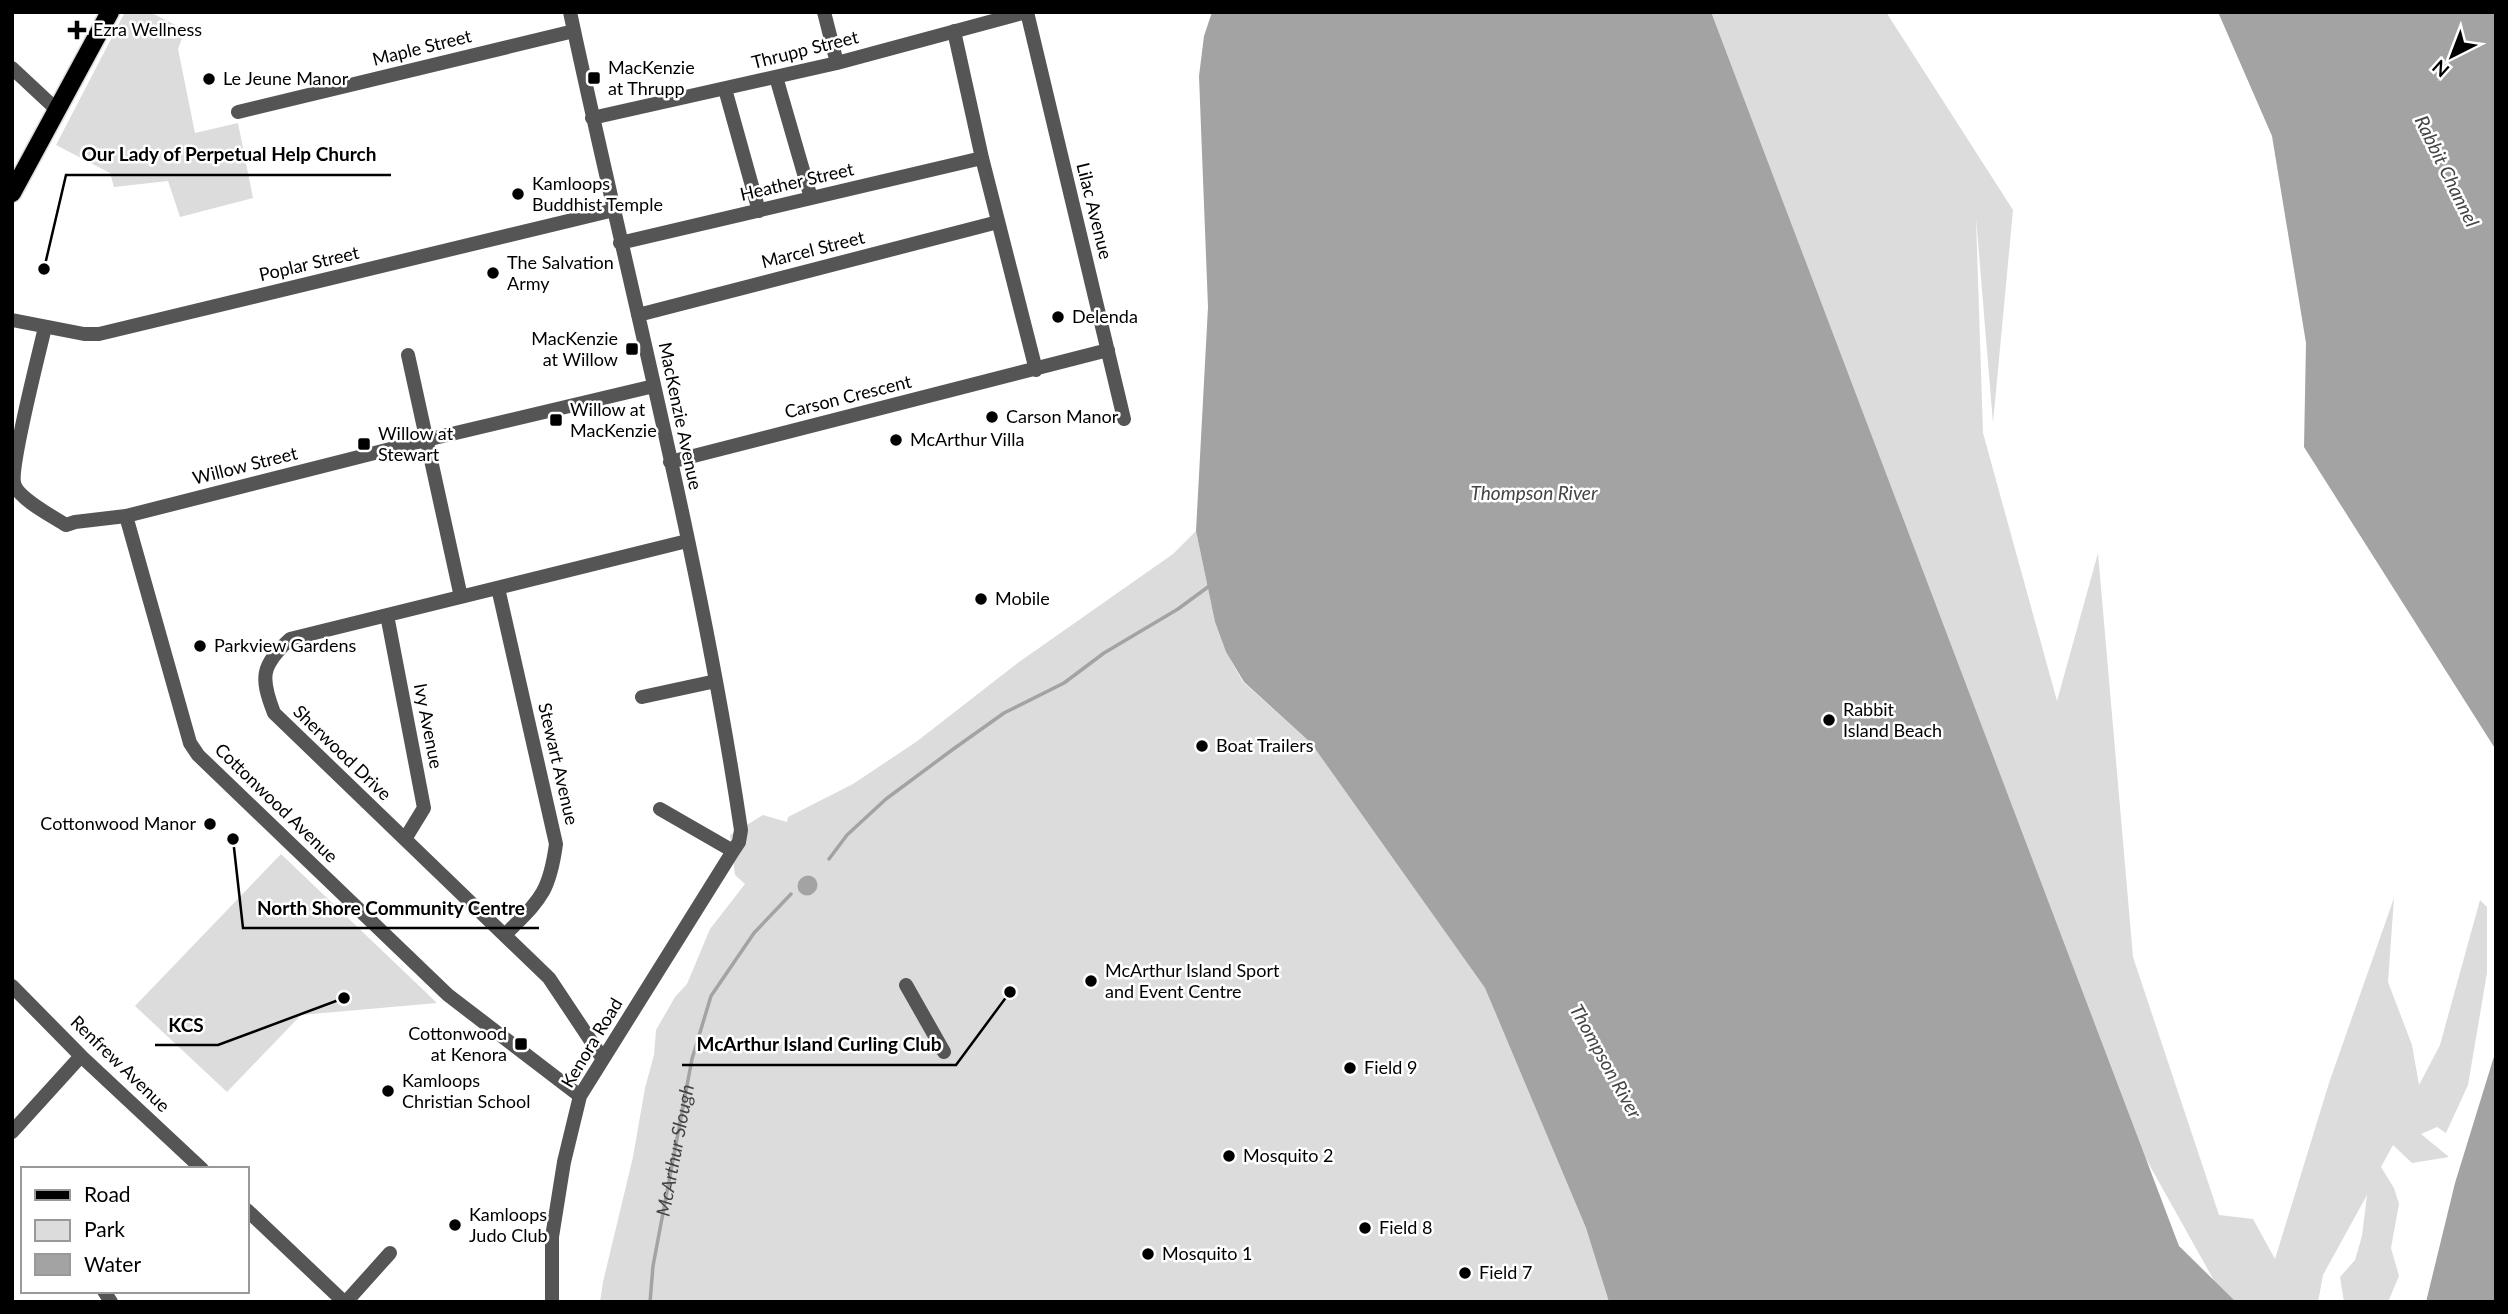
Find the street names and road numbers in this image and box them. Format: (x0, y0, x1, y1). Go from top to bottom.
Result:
street label: Maple Street (370, 24, 474, 70)
street label: Thrupp Street (749, 25, 861, 73)
street label: Heather Street (738, 157, 856, 205)
street label: Lilac Avenue (1072, 160, 1118, 261)
street label: Marcel Street (759, 225, 867, 272)
street label: Poplar Street (257, 241, 361, 285)
street label: MacKenzie Avenue (655, 340, 707, 492)
street label: Carson Crescent (782, 370, 914, 422)
street label: Willow Street (190, 441, 300, 489)
street label: Ivy Avenue (410, 681, 448, 770)
street label: Sherwood Drive (289, 700, 396, 805)
street label: Stewart Avenue (534, 701, 584, 827)
street label: Cottonwood Avenue (211, 738, 343, 867)
street label: Kenora Road (556, 994, 627, 1091)
street label: Renfrew Avenue (67, 1010, 175, 1116)

